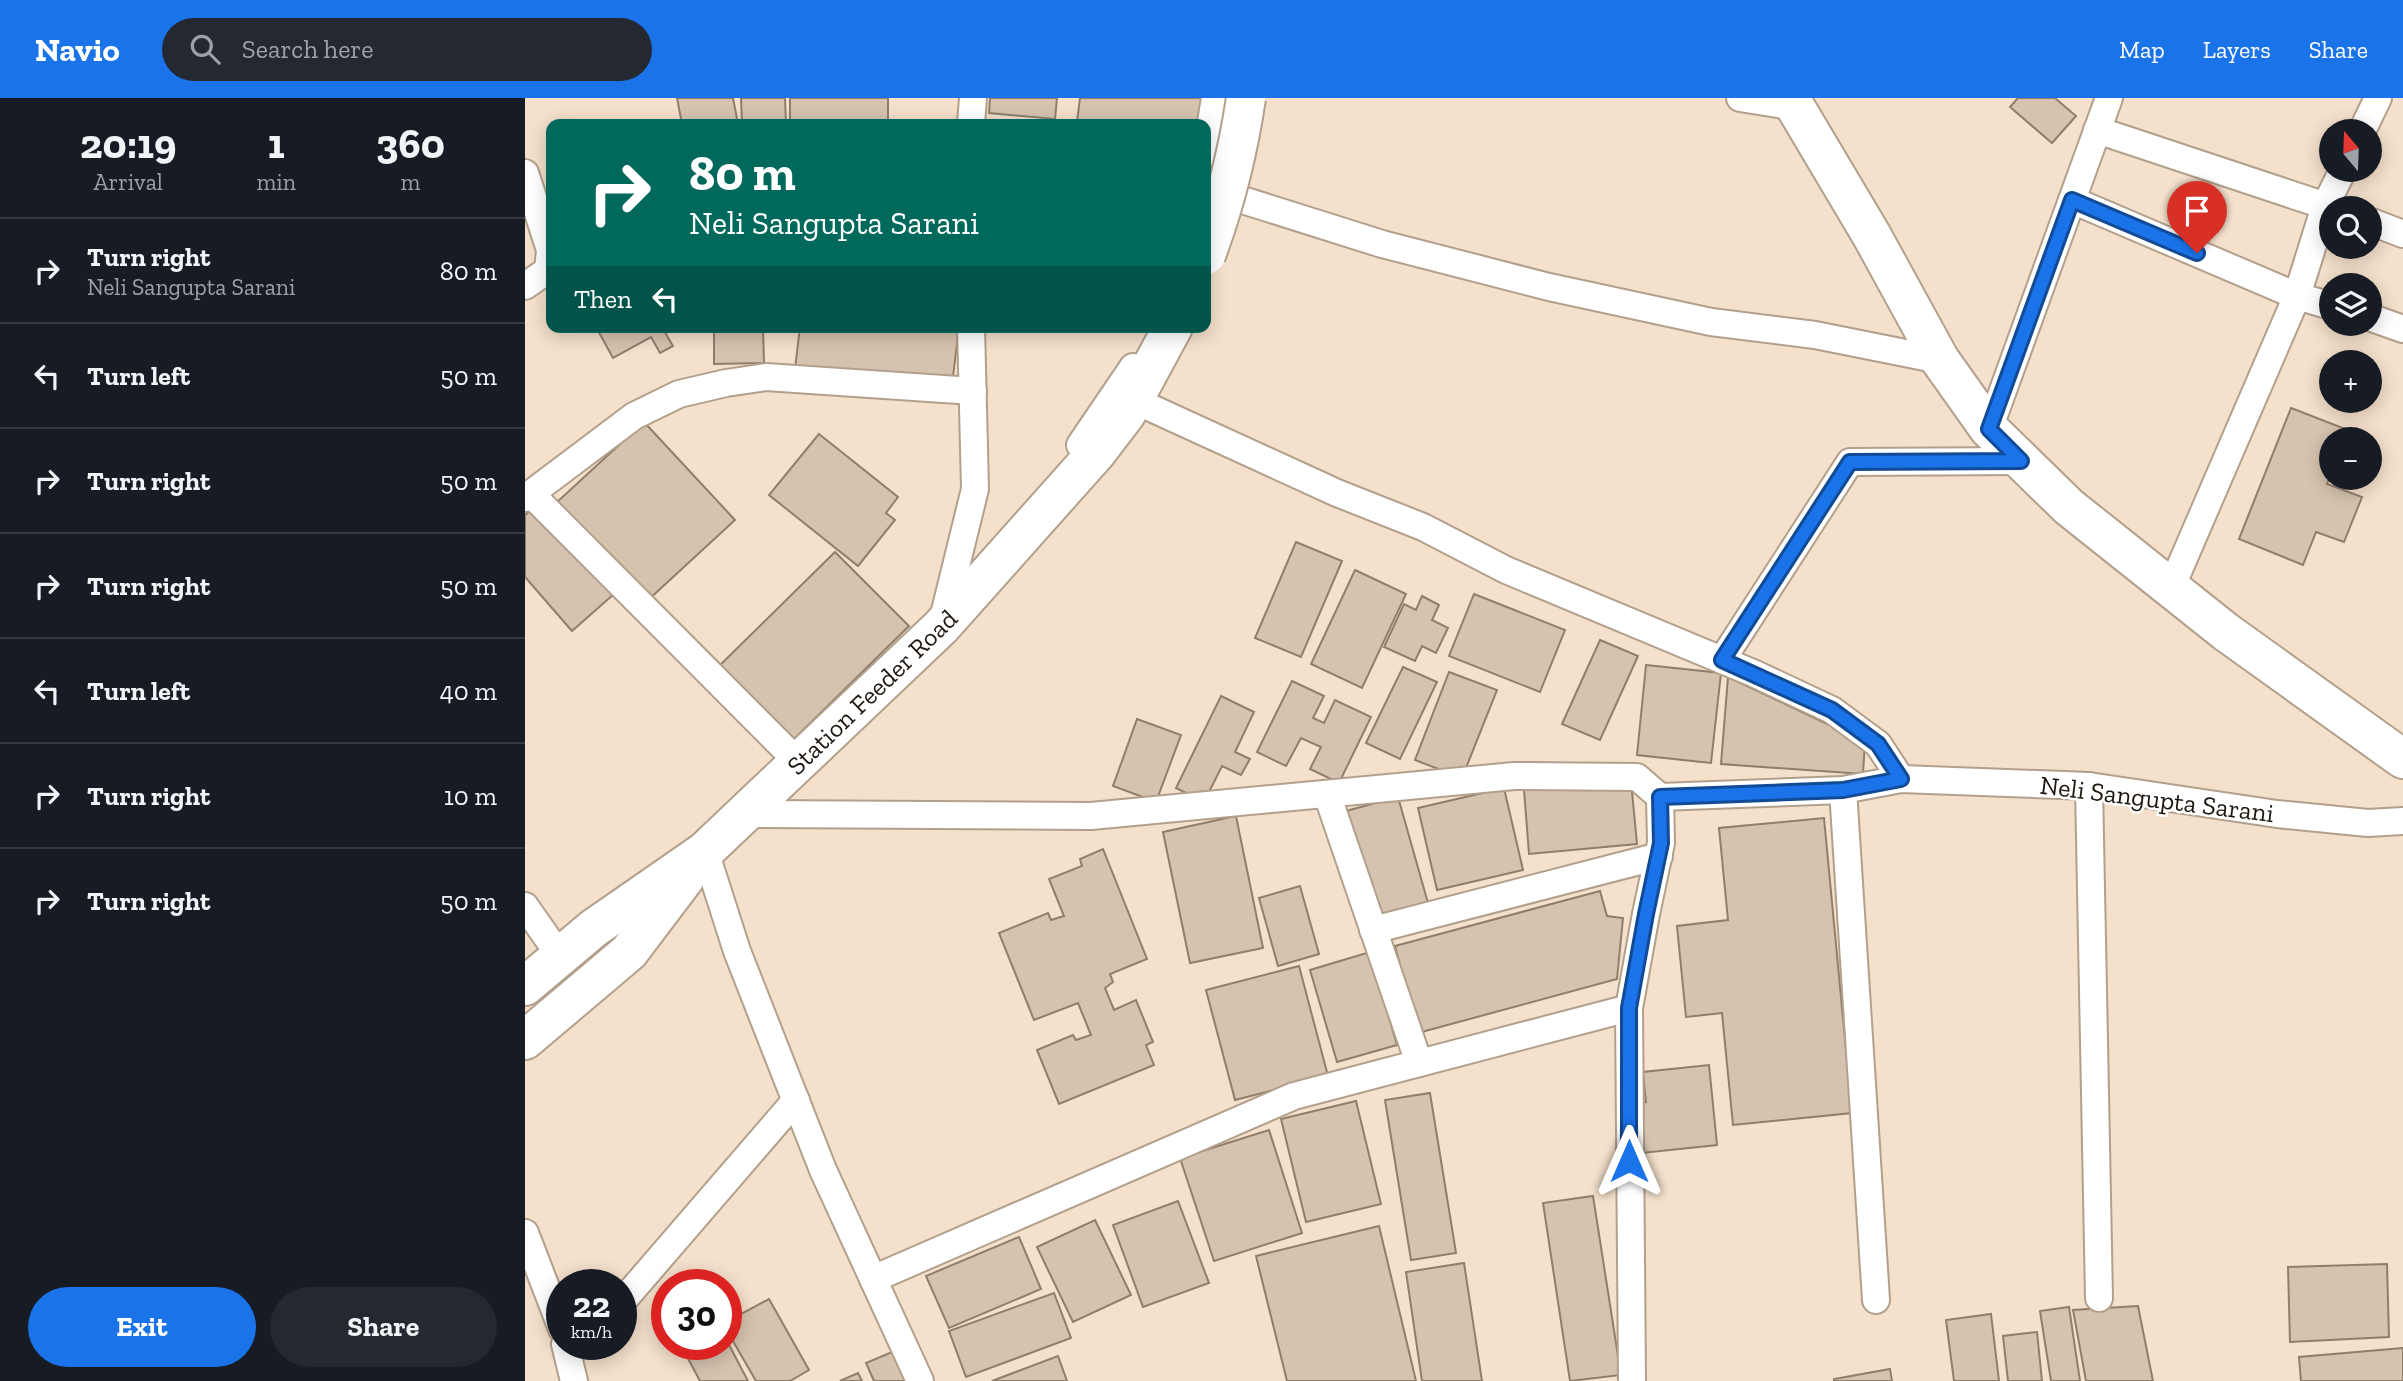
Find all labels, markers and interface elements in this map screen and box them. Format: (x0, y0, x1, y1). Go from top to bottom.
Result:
search box (162, 18, 652, 81)
text: Navio (35, 30, 120, 69)
icon: search (186, 30, 224, 68)
text: Search here (242, 33, 374, 65)
text: Map (2119, 35, 2165, 64)
text: Layers (2203, 35, 2271, 64)
text: Share (2309, 35, 2368, 64)
text: 20:19 (80, 118, 177, 169)
text: 1 (268, 118, 285, 169)
text: 360 (376, 118, 445, 169)
north arrow (2319, 119, 2382, 182)
map controls (2319, 119, 2382, 490)
text: 80 m (689, 144, 796, 203)
icon: right (574, 147, 665, 238)
text: Arrival (94, 168, 163, 196)
text: min (257, 168, 296, 196)
text: m (401, 168, 420, 196)
pin (2167, 181, 2227, 253)
icon: arrive (2178, 192, 2216, 230)
button: search (2319, 196, 2382, 259)
text: Neli Sangupta Sarani (689, 204, 979, 242)
text: Turn right (87, 241, 210, 273)
icon: right (28, 252, 66, 290)
text: 80 m (440, 255, 497, 287)
text: Neli Sangupta Sarani (87, 273, 295, 301)
button: layers (2319, 273, 2382, 336)
icon: left (646, 280, 684, 318)
text: Then (574, 283, 632, 315)
button: + (2319, 350, 2382, 413)
icon: left (28, 357, 66, 395)
text: Turn left (87, 360, 190, 392)
text: 50 m (440, 360, 497, 392)
button: − (2319, 427, 2382, 490)
icon: right (28, 462, 66, 500)
text: Turn right (87, 465, 210, 497)
text: 50 m (440, 465, 497, 497)
icon: right (28, 567, 66, 605)
text: Turn right (87, 570, 210, 602)
text: 50 m (440, 570, 497, 602)
street label: Station Feeder Road (780, 603, 964, 781)
icon: left (28, 672, 66, 710)
text: Turn left (87, 675, 190, 707)
text: 40 m (440, 675, 497, 707)
street label: Neli Sangupta Sarani (2038, 769, 2276, 829)
icon: right (28, 777, 66, 815)
text: Turn right (87, 780, 210, 812)
text: 10 m (444, 780, 497, 812)
icon: right (28, 882, 66, 920)
text: Turn right (87, 885, 210, 917)
text: 50 m (440, 885, 497, 917)
position arrow (1592, 1124, 1666, 1198)
speed limit sign: 30 (651, 1269, 742, 1360)
text: 22 (573, 1284, 610, 1326)
button: Exit (28, 1287, 256, 1367)
button: Share (270, 1287, 497, 1367)
text: km/h (571, 1321, 612, 1343)

